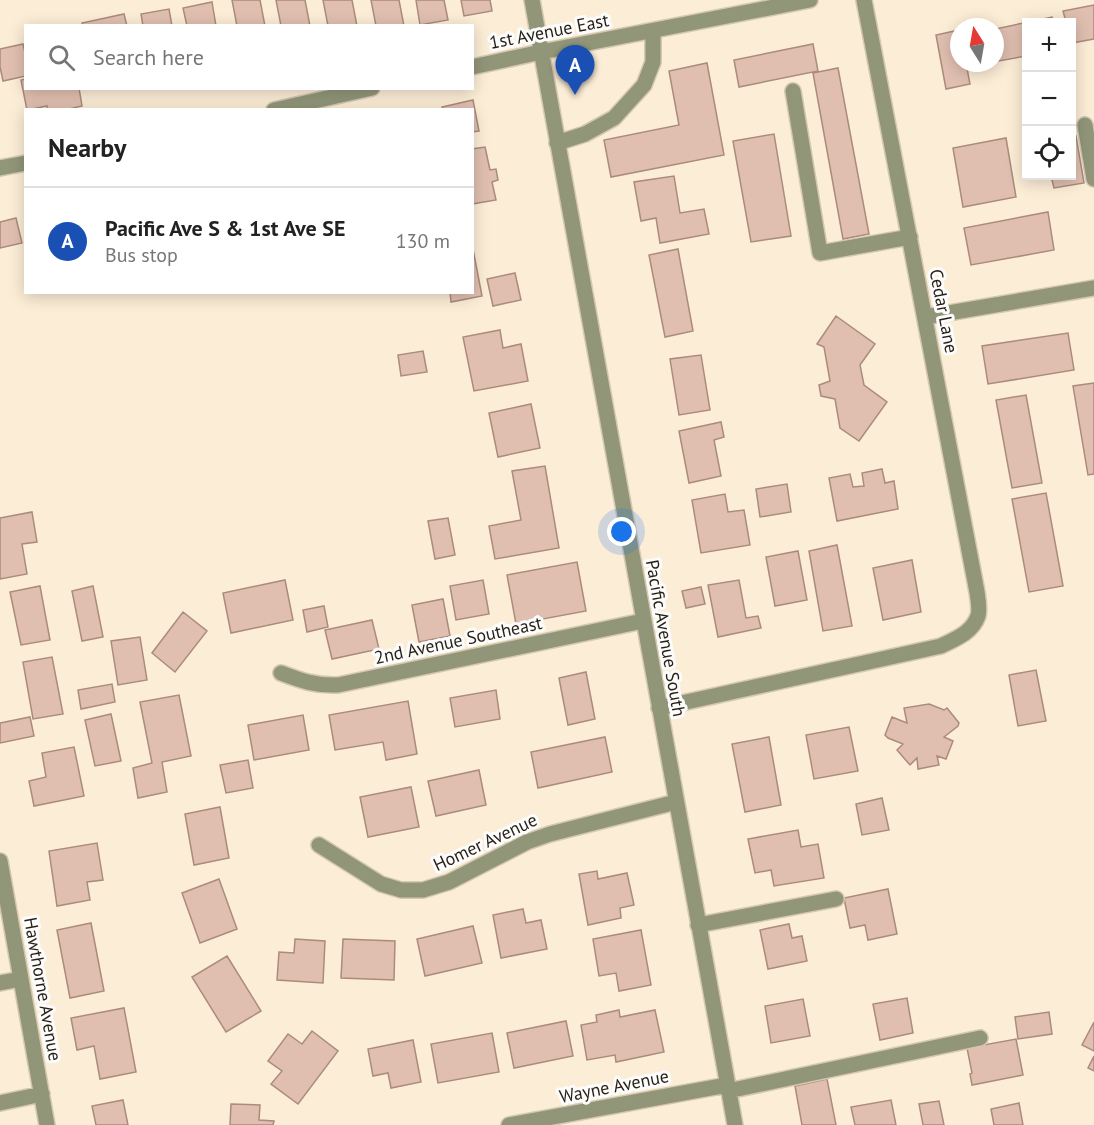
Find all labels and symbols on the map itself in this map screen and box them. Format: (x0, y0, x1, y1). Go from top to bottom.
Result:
street label: 1st Avenue East (487, 8, 611, 54)
north arrow (950, 18, 1004, 72)
pin: A (556, 46, 594, 95)
street label: Cedar Lane (925, 267, 963, 355)
your location (607, 517, 636, 546)
street label: Pacific Avenue South (641, 558, 691, 718)
street label: 2nd Avenue Southeast (372, 611, 544, 669)
street label: Homer Avenue (429, 808, 541, 876)
street label: Hawthorne Avenue (19, 915, 67, 1063)
street label: Wayne Avenue (557, 1064, 671, 1108)

